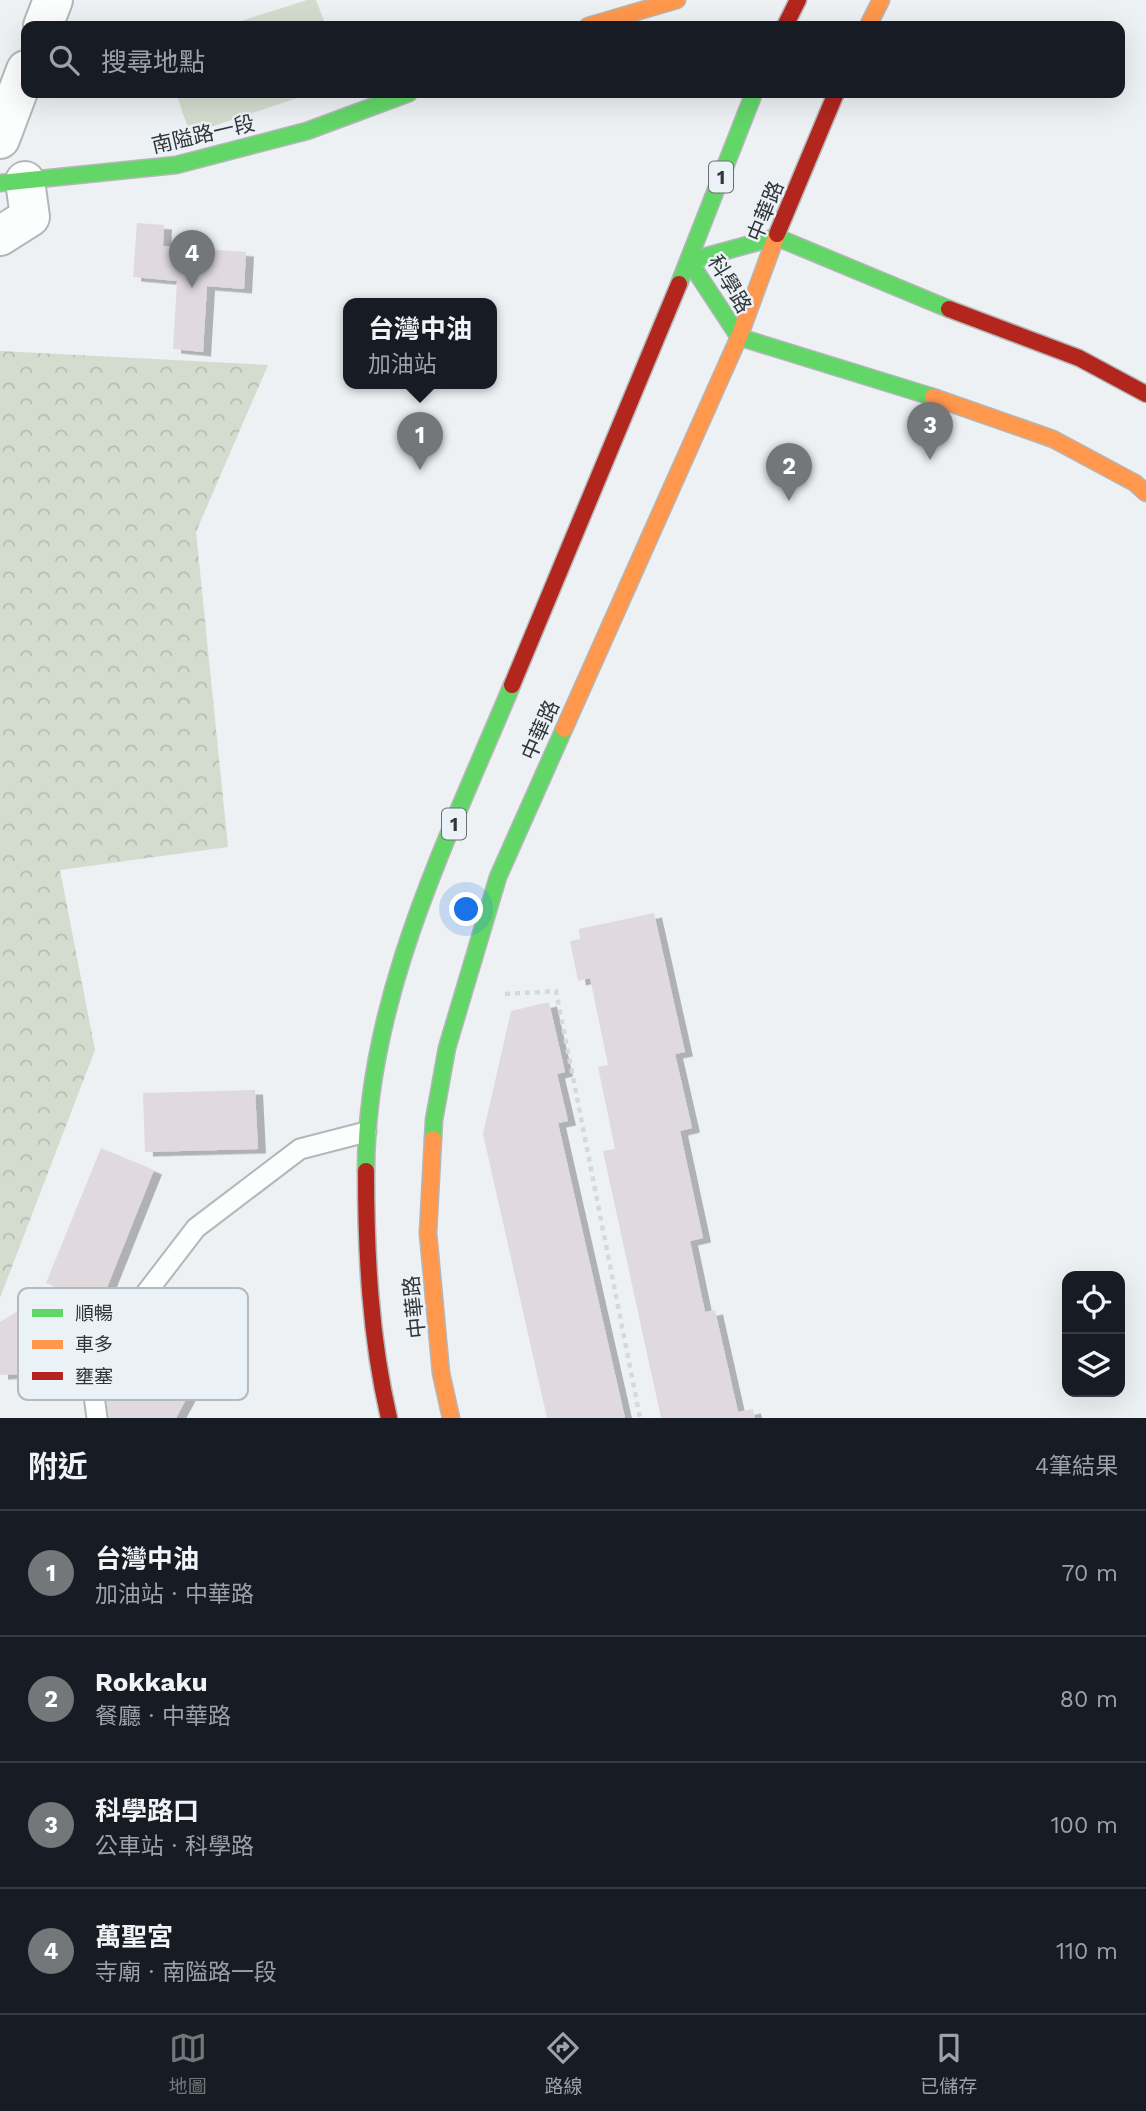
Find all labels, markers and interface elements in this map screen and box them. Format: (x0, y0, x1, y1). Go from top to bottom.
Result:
search box (21, 21, 1125, 98)
icon: search (45, 41, 83, 79)
text: 搜尋地點 (101, 47, 205, 77)
street label: 南隘路一段 (149, 110, 257, 158)
road number: 1 (709, 162, 733, 192)
street label: 中華路 (742, 177, 788, 245)
pin: 4 (169, 230, 215, 288)
street label: 科學路 (703, 251, 757, 317)
popup (343, 298, 497, 389)
text: 台灣中油 (368, 314, 472, 344)
text: 加油站 (368, 351, 437, 378)
pin: 3 (907, 402, 953, 460)
pin: 1 (397, 412, 443, 470)
pin: 2 (766, 443, 812, 501)
street label: 中華路 (516, 696, 564, 764)
road number: 1 (442, 808, 466, 839)
your location (449, 892, 483, 926)
map controls (1062, 1271, 1125, 1397)
button: locate (1062, 1271, 1125, 1334)
street label: 中華路 (398, 1274, 430, 1340)
legend (18, 1288, 248, 1400)
text: 順暢 (75, 1302, 113, 1325)
text: 車多 (75, 1333, 113, 1356)
button: layers (1062, 1334, 1125, 1397)
text: 壅塞 (75, 1365, 113, 1388)
text: 附近 (28, 1449, 88, 1484)
text: 4筆結果 (1035, 1453, 1118, 1480)
text: 台灣中油 (95, 1544, 199, 1574)
text: 1 (46, 1560, 56, 1587)
text: 70 m (1061, 1560, 1118, 1587)
text: 加油站 · 中華路 (95, 1581, 254, 1608)
text: Rokkaku (95, 1667, 208, 1697)
text: 2 (44, 1686, 58, 1713)
text: 80 m (1060, 1686, 1118, 1713)
text: 餐廳 · 中華路 (95, 1703, 231, 1730)
text: 科學路口 (95, 1796, 199, 1826)
text: 3 (44, 1812, 58, 1839)
text: 100 m (1051, 1812, 1118, 1839)
text: 公車站 · 科學路 (95, 1833, 254, 1860)
text: 萬聖宮 (95, 1922, 173, 1952)
text: 4 (44, 1938, 58, 1965)
text: 110 m (1056, 1938, 1118, 1965)
text: 寺廟 · 南隘路一段 (95, 1959, 277, 1986)
tab: 地圖 (169, 2029, 207, 2098)
tab: 路線 (544, 2029, 582, 2098)
tab: 已儲存 (920, 2029, 977, 2098)

